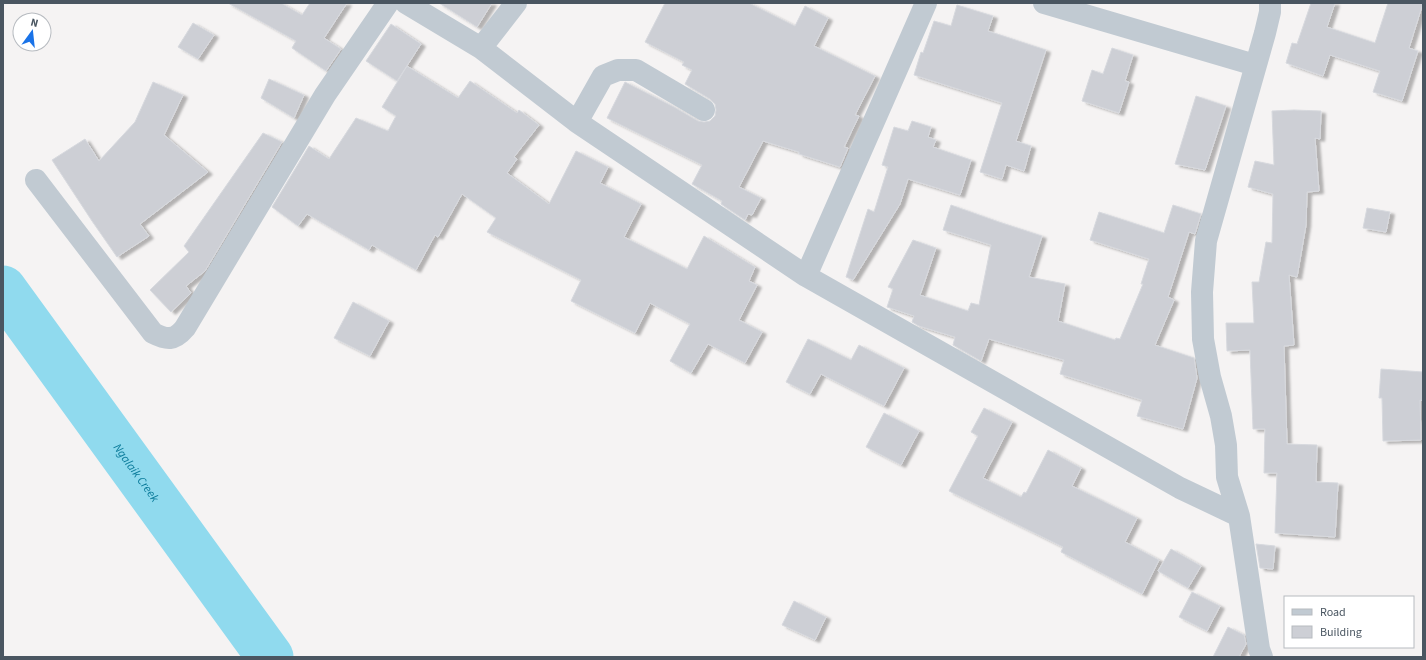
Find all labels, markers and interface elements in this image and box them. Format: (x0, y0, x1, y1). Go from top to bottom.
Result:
north arrow (12, 12, 52, 52)
text: N (29, 15, 40, 31)
water label: Ngalaik Creek (109, 440, 163, 506)
legend (1284, 596, 1414, 648)
text: Road (1320, 604, 1346, 621)
text: Building (1320, 624, 1362, 641)

